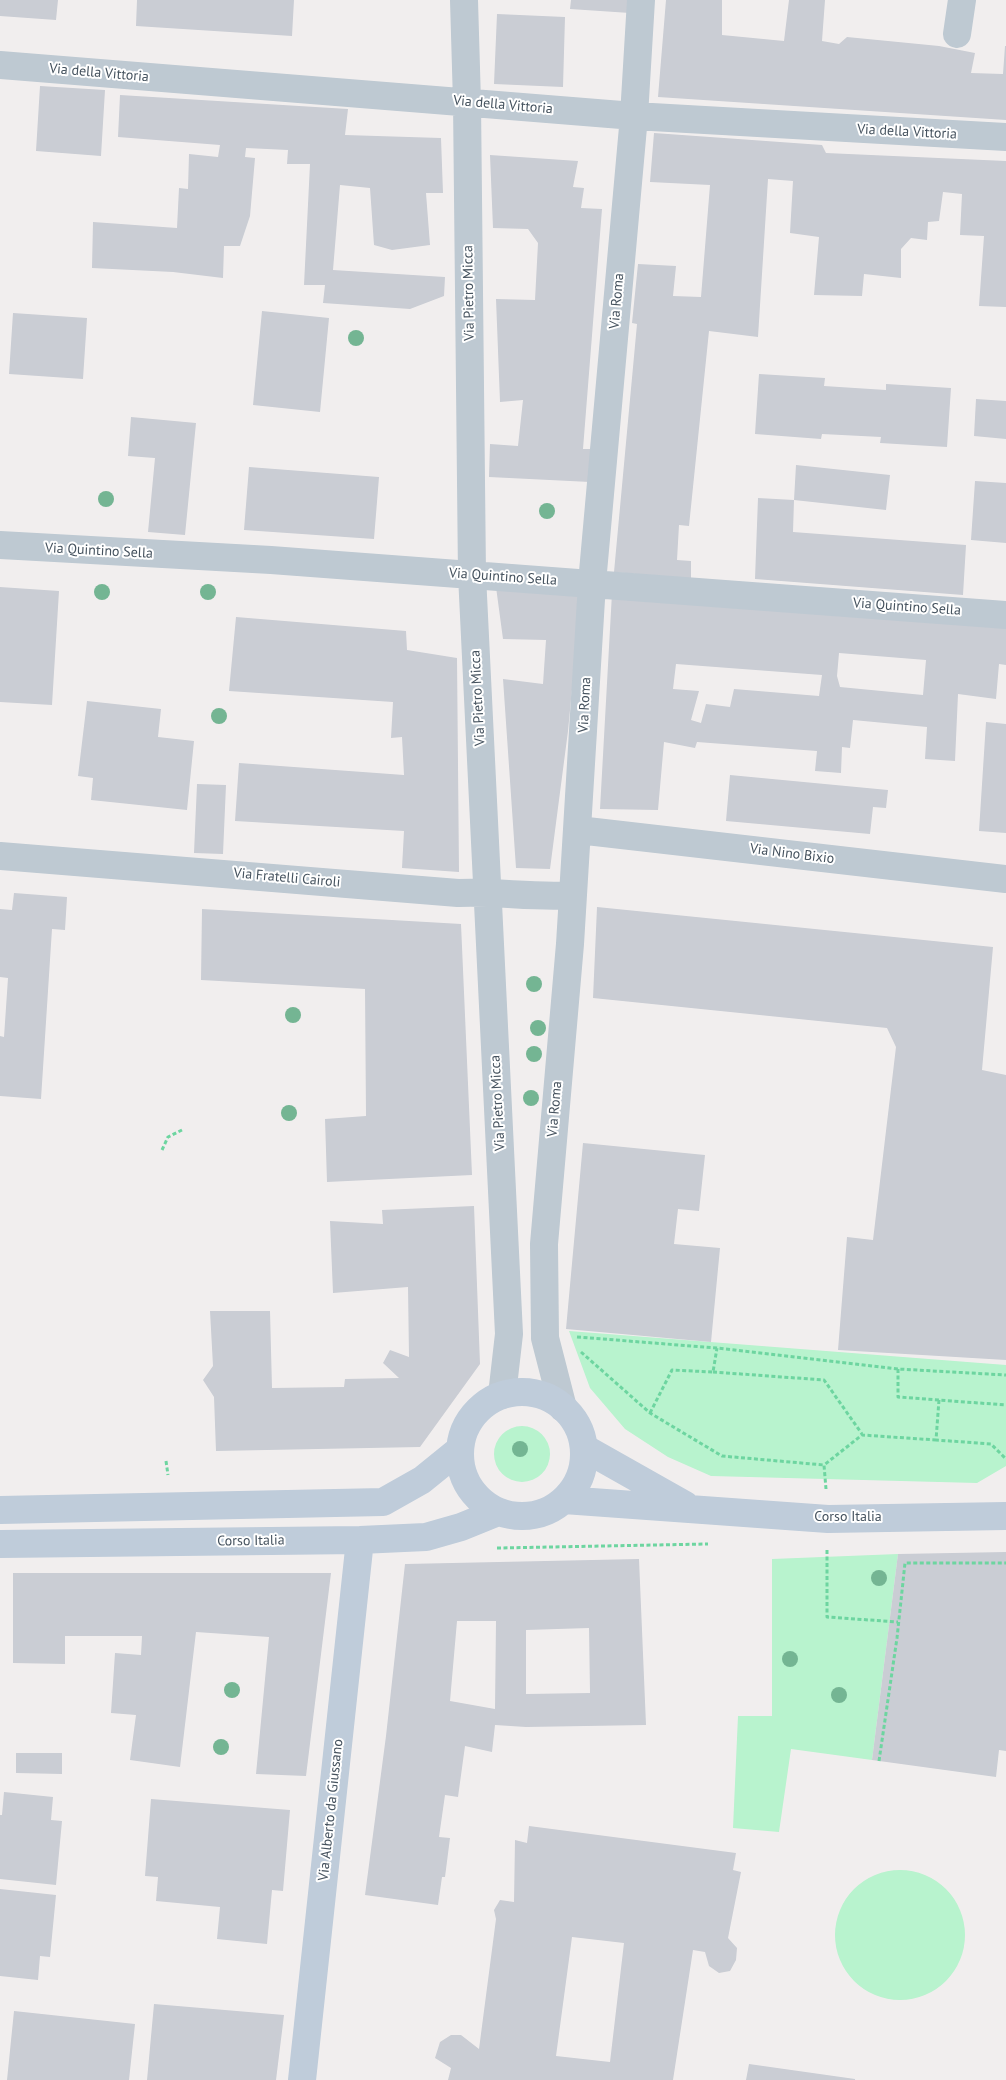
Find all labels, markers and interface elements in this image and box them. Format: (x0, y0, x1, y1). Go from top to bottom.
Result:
street label: Via della Vittoria (49, 60, 149, 86)
street label: Via della Vittoria (453, 92, 553, 118)
street label: Via della Vittoria (857, 121, 957, 143)
street label: Via Pietro Micca (460, 245, 478, 341)
street label: Via Roma (606, 272, 628, 330)
street label: Via Quintino Sella (45, 540, 153, 562)
street label: Via Quintino Sella (449, 565, 557, 589)
street label: Via Quintino Sella (853, 595, 961, 619)
street label: Via Pietro Micca (467, 650, 489, 746)
street label: Via Roma (575, 677, 595, 733)
street label: Via Nino Bixio (749, 840, 835, 868)
street label: Via Fratelli Cairoli (233, 865, 341, 891)
street label: Via Pietro Micca (487, 1055, 509, 1151)
street label: Via Roma (544, 1080, 566, 1138)
street label: Corso Italia (814, 1509, 882, 1525)
street label: Corso Italia (217, 1532, 285, 1550)
street label: Via Alberto da Giussano (315, 1738, 347, 1882)

